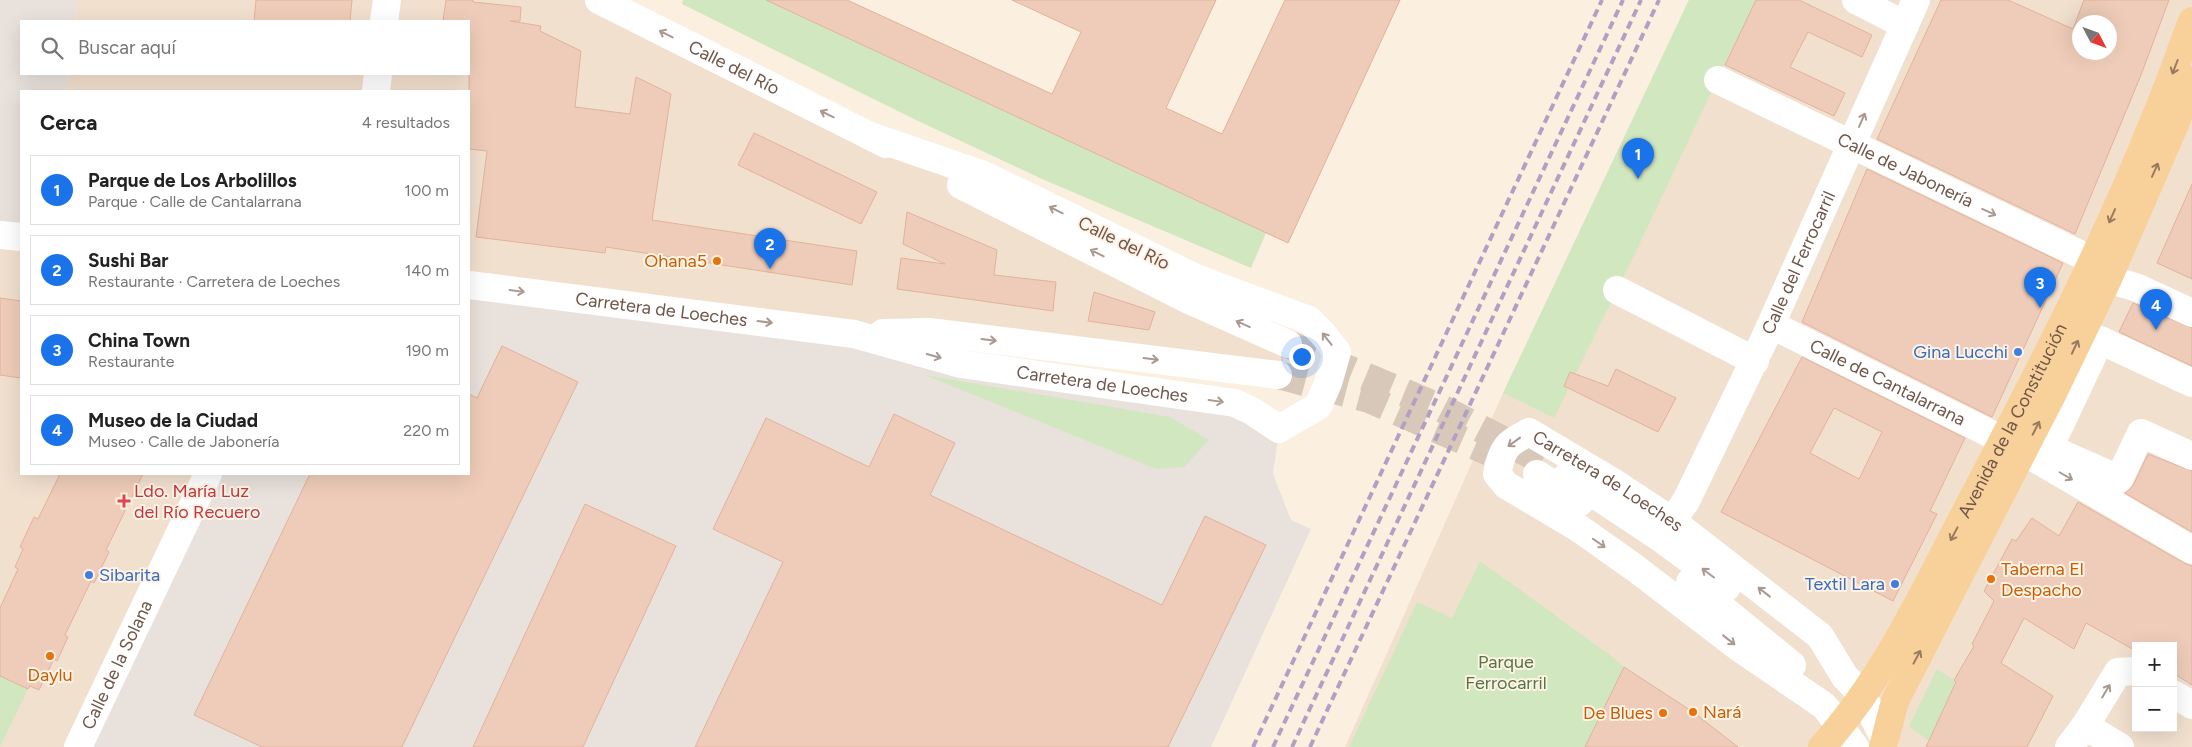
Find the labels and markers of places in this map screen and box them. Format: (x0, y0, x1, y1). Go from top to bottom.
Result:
pin: 1 (1622, 138, 1654, 179)
pin: 2 (754, 228, 786, 269)
place label: Ohana5 (644, 250, 707, 272)
marker: Ohana5 (711, 255, 723, 267)
pin: 3 (2024, 267, 2056, 308)
pin: 4 (2140, 289, 2172, 330)
place label: Gina Lucchi (1913, 341, 2008, 363)
marker: Gina Lucchi (2012, 346, 2024, 358)
place label: Ldo. María Luz del Río Recuero (134, 480, 260, 523)
marker: Ldo. María Luz del Río Recuero (118, 495, 130, 507)
place label: Taberna El Despacho (2001, 558, 2084, 601)
place label: Sibarita (99, 564, 160, 586)
marker: Sibarita (83, 569, 95, 581)
place label: Textil Lara (1805, 573, 1885, 595)
marker: Taberna El Despacho (1985, 573, 1997, 585)
marker: Textil Lara (1889, 578, 1901, 590)
marker: Daylu (44, 650, 56, 662)
place label: Daylu (28, 664, 72, 686)
place label: Nará (1703, 701, 1741, 723)
place label: De Blues (1583, 702, 1653, 724)
marker: Nará (1687, 706, 1699, 718)
marker: De Blues (1657, 707, 1669, 719)

